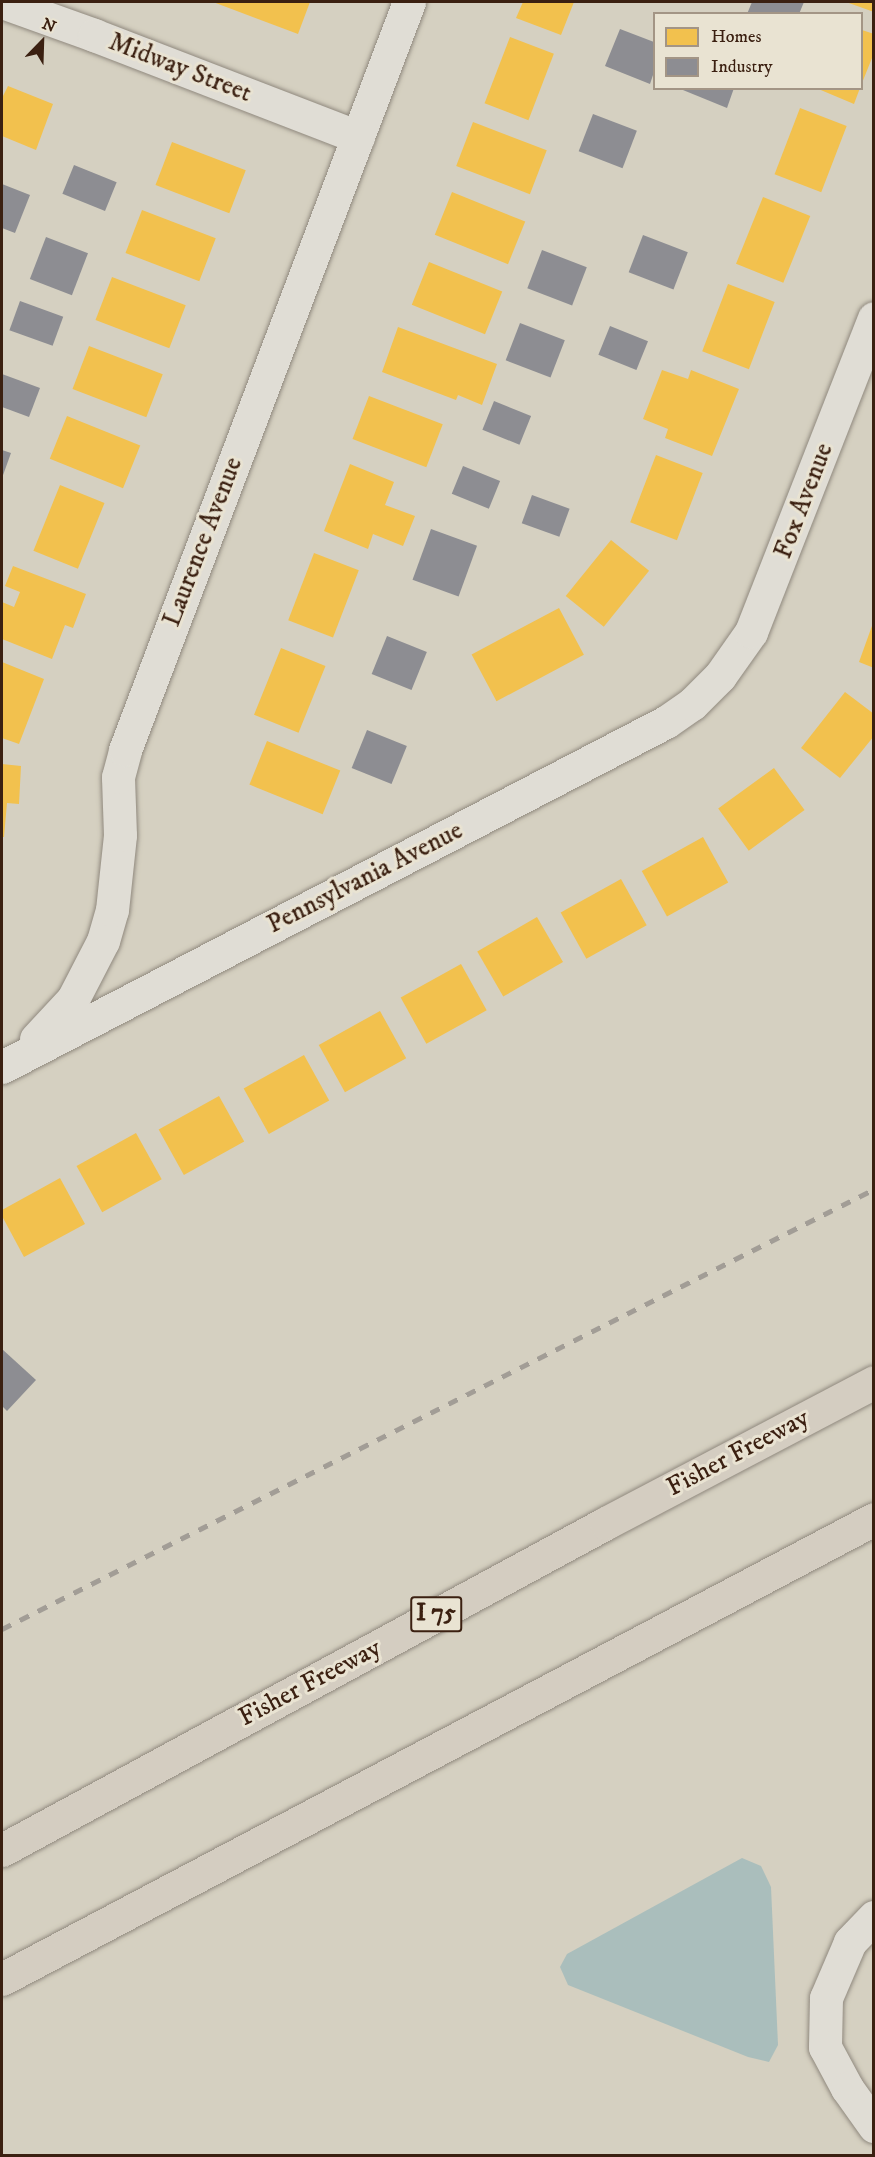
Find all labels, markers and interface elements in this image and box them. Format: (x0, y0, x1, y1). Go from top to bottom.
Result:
north arrow (12, 12, 72, 72)
legend (653, 12, 863, 90)
text: N (39, 14, 59, 37)
text: Homes (711, 26, 762, 48)
street label: Midway Street (104, 27, 256, 109)
text: Industry (711, 56, 772, 78)
street label: Fox Avenue (768, 439, 840, 563)
street label: Laurence Avenue (156, 453, 250, 631)
street label: Pennsylvania Avenue (262, 815, 468, 941)
street label: Fisher Freeway (662, 1402, 814, 1504)
road number: I 75 (409, 1593, 463, 1635)
street label: Fisher Freeway (234, 1632, 386, 1734)

